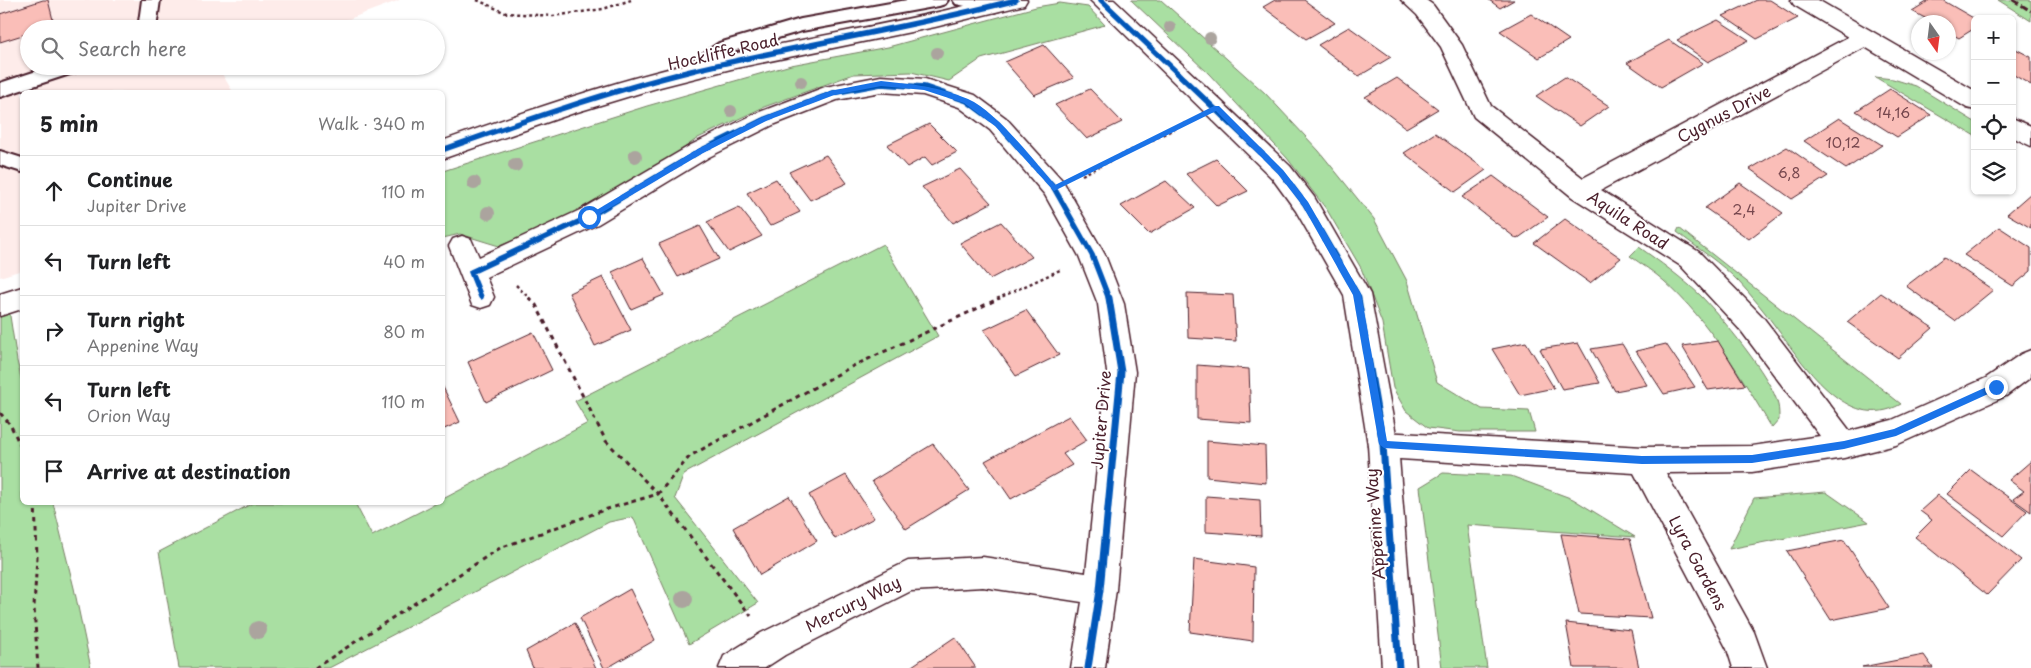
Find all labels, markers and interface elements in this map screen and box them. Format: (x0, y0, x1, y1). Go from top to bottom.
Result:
north arrow (1911, 15, 1956, 60)
map controls (1971, 15, 2016, 195)
button: + (1971, 15, 2016, 60)
search box (20, 20, 445, 75)
street label: Hockliffe Road (665, 27, 781, 75)
icon: search (38, 34, 66, 62)
text: Search here (78, 34, 187, 62)
button: − (1971, 60, 2016, 105)
street label: Cygnus Drive (1672, 78, 1775, 148)
house number: 14,16 (1876, 102, 1910, 123)
button: locate (1971, 105, 2016, 150)
text: 5 min (40, 107, 98, 139)
text: Walk · 340 m (318, 111, 425, 135)
house number: 10,12 (1825, 132, 1861, 153)
button: layers (1971, 150, 2016, 195)
house number: 6,8 (1778, 162, 1800, 183)
text: Continue (87, 165, 173, 193)
icon: ahead (40, 177, 68, 205)
text: 110 m (382, 179, 425, 203)
street label: Aquila Road (1583, 184, 1674, 254)
text: Jupiter Drive (87, 193, 187, 217)
house number: 2,4 (1733, 199, 1755, 220)
route start (578, 206, 601, 229)
icon: left (40, 247, 68, 275)
text: Turn left (87, 247, 171, 275)
text: 40 m (383, 249, 425, 273)
text: Turn right (87, 305, 185, 333)
icon: right (40, 317, 68, 345)
text: 80 m (383, 319, 425, 343)
text: Appenine Way (87, 333, 199, 357)
street label: Jupiter Drive (1084, 369, 1116, 471)
text: Turn left (87, 375, 171, 403)
route end (1985, 376, 2008, 399)
icon: left (40, 387, 68, 415)
text: 110 m (382, 389, 425, 413)
text: Orion Way (87, 403, 171, 427)
icon: arrive (40, 457, 68, 485)
text: Arrive at destination (87, 457, 291, 485)
street label: Appenine Way (1358, 467, 1390, 581)
street label: Lyra Gardens (1664, 511, 1734, 614)
street label: Mercury Way (801, 569, 904, 637)

